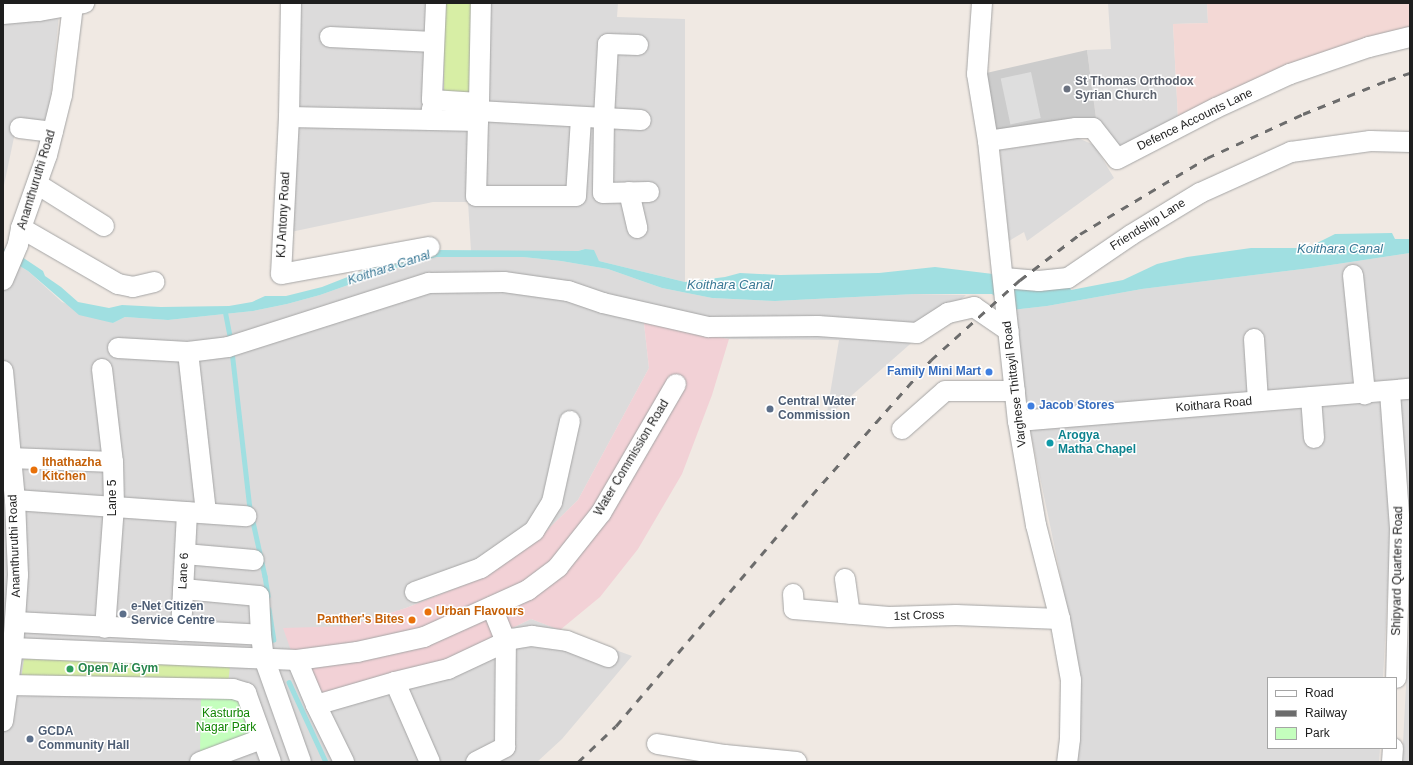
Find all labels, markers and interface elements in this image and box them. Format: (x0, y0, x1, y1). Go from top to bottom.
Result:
place label: St Thomas Orthodox Syrian Church (1075, 75, 1194, 103)
marker: St Thomas Orthodox Syrian Church (1062, 84, 1072, 94)
street label: Defence Accounts Lane (1135, 86, 1255, 154)
street label: Anamthuruthi Road (15, 128, 59, 232)
street label: KJ Antony Road (275, 171, 293, 259)
street label: Friendship Lane (1108, 196, 1188, 254)
water label: Koithara Canal (1297, 241, 1383, 257)
water label: Koithara Canal (346, 247, 432, 289)
water label: Koithara Canal (687, 277, 773, 293)
street label: Varghese Thittayil Road (1000, 320, 1030, 448)
place label: Family Mini Mart (887, 365, 981, 379)
marker: Family Mini Mart (984, 367, 994, 377)
street label: Koithara Road (1175, 394, 1253, 416)
place label: Central Water Commission (778, 395, 856, 423)
street label: Water Commission Road (592, 397, 672, 519)
place label: Jacob Stores (1039, 399, 1114, 413)
marker: Jacob Stores (1026, 401, 1036, 411)
marker: Central Water Commission (765, 404, 775, 414)
place label: Arogya Matha Chapel (1058, 429, 1136, 457)
marker: Arogya Matha Chapel (1045, 438, 1055, 448)
place label: Ithathazha Kitchen (42, 456, 101, 484)
marker: Ithathazha Kitchen (29, 465, 39, 475)
street label: Lane 5 (106, 480, 120, 516)
street label: Anamthuruthi Road (6, 494, 24, 598)
street label: Shipyard Quarters Road (1390, 506, 1406, 636)
street label: Lane 6 (176, 552, 192, 590)
place label: e-Net Citizen Service Centre (131, 600, 215, 628)
place label: Urban Flavours (436, 605, 524, 619)
marker: Urban Flavours (423, 607, 433, 617)
street label: 1st Cross (893, 608, 945, 624)
marker: e-Net Citizen Service Centre (118, 609, 128, 619)
place label: Panther's Bites (317, 613, 404, 627)
marker: Panther's Bites (407, 615, 417, 625)
place label: Open Air Gym (78, 662, 159, 676)
marker: Open Air Gym (65, 664, 75, 674)
legend (1267, 677, 1397, 749)
text: Road (1305, 686, 1334, 700)
text: Railway (1305, 706, 1347, 720)
park label: Kasturba Nagar Park (196, 707, 256, 735)
place label: GCDA Community Hall (38, 725, 129, 753)
text: Park (1305, 726, 1330, 740)
marker: GCDA Community Hall (25, 734, 35, 744)

